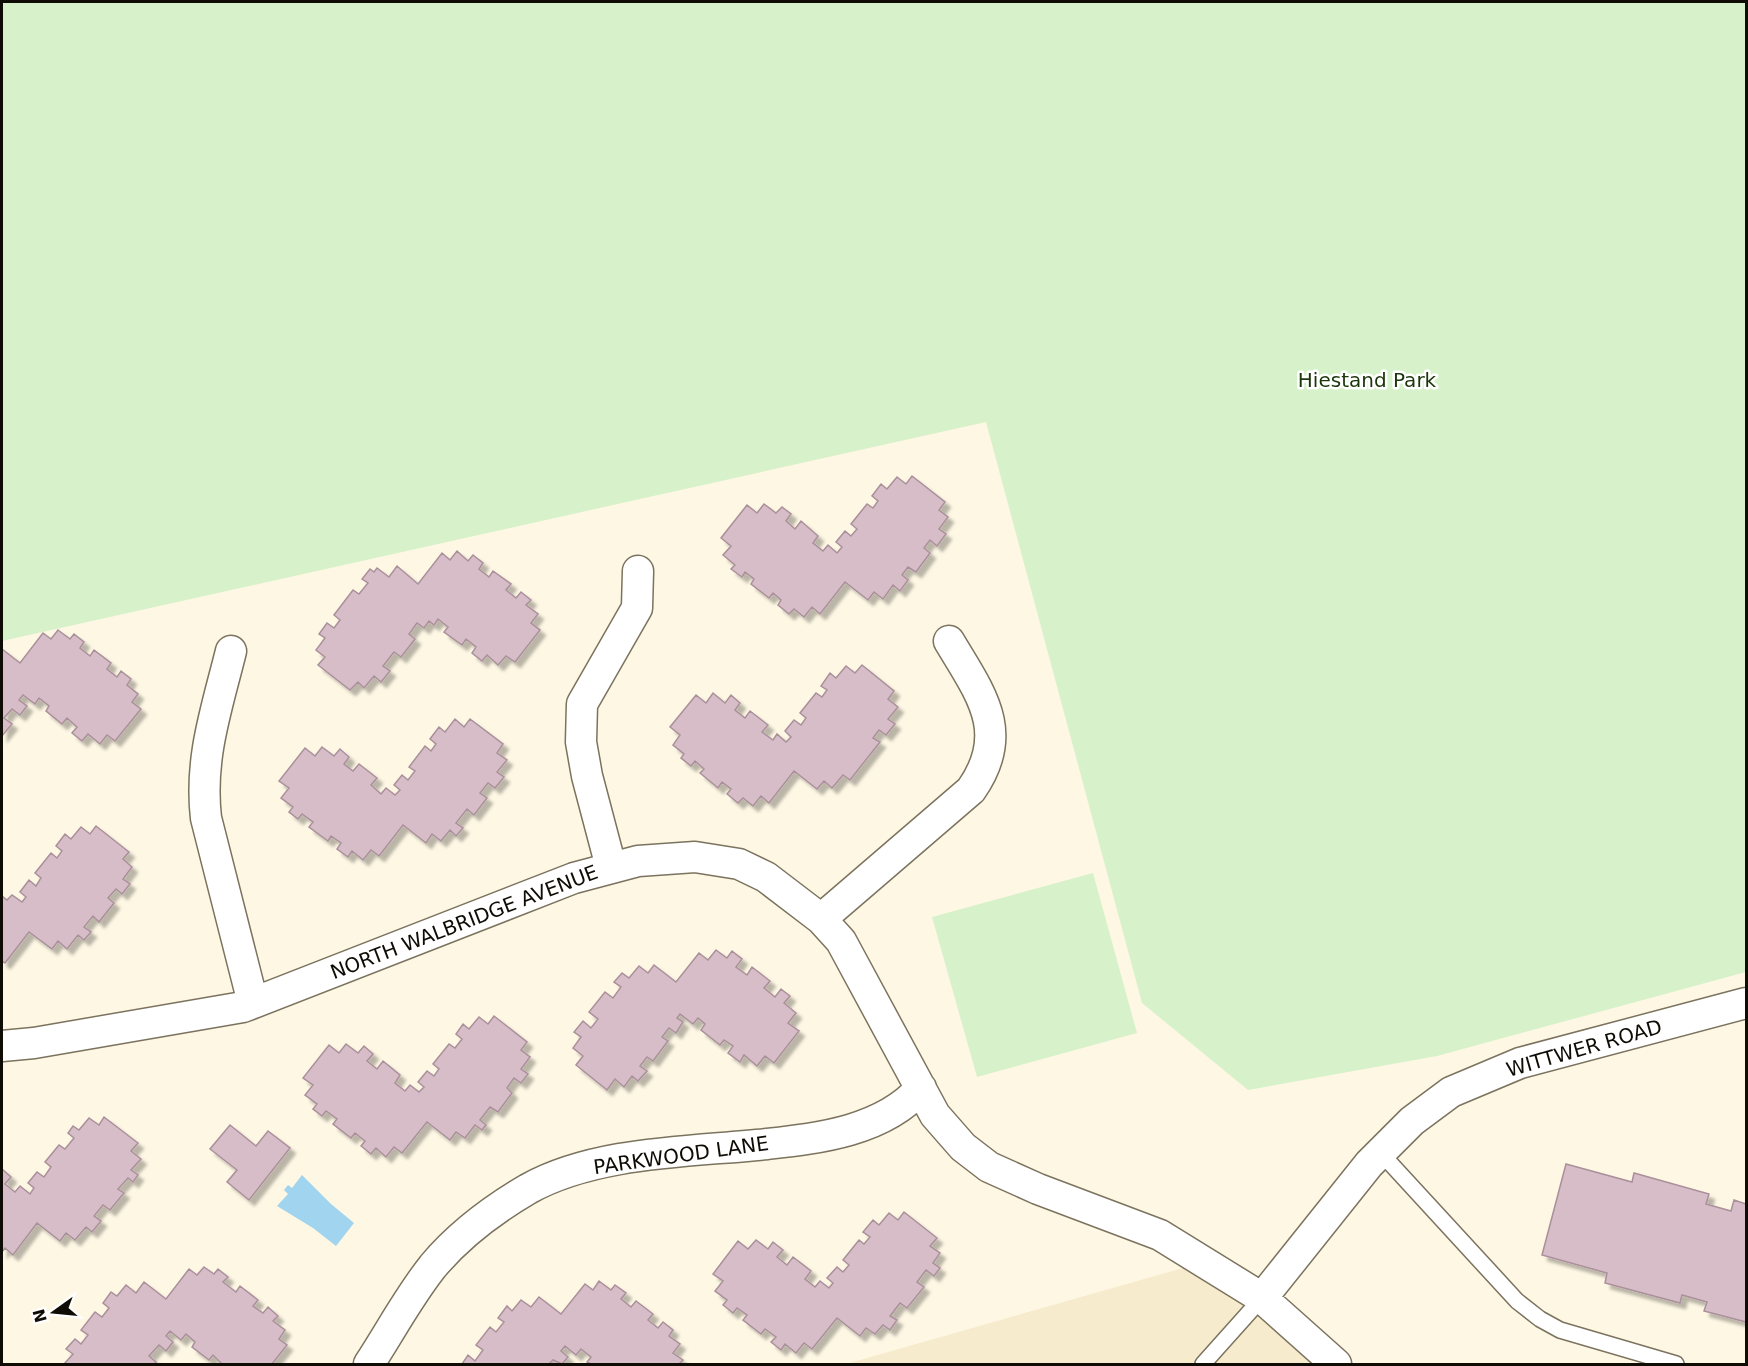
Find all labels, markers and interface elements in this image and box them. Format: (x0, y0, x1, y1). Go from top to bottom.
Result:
park label: Hiestand Park (1298, 368, 1437, 392)
street label: NORTH WALBRIDGE AVENUE (327, 860, 601, 984)
street label: WITTWER ROAD (1503, 1014, 1665, 1082)
street label: PARKWOOD LANE (592, 1131, 770, 1179)
north arrow (24, 1282, 84, 1342)
text: N (29, 1307, 51, 1325)

